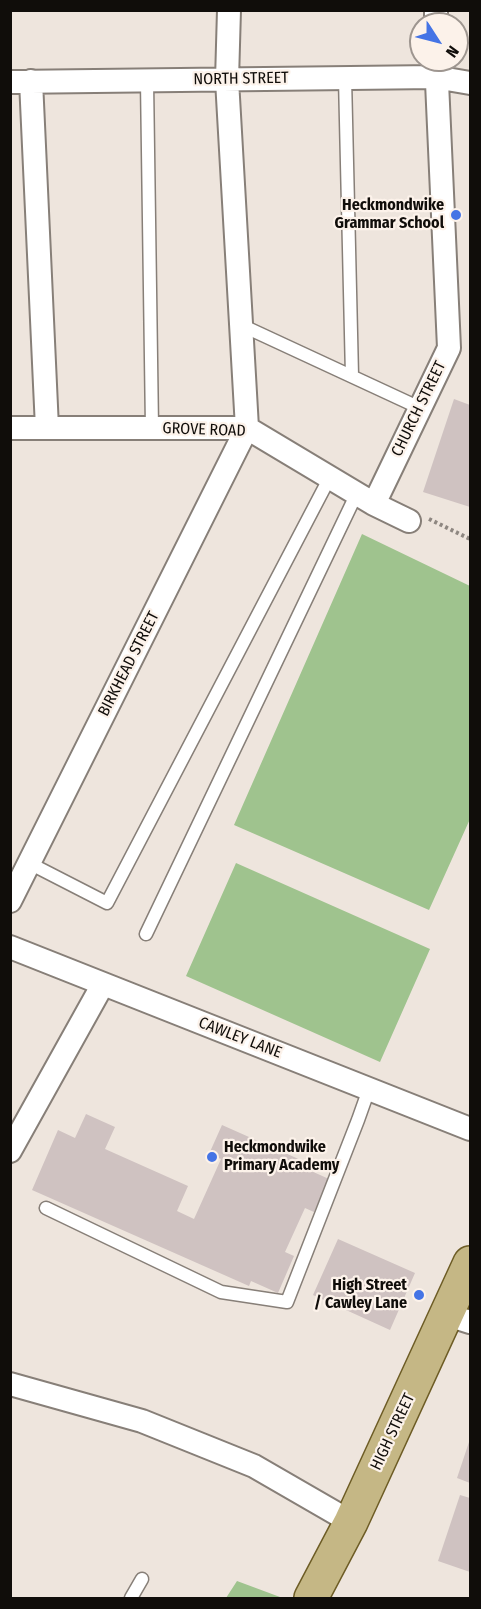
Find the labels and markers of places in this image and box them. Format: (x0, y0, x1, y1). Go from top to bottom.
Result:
place label: Heckmondwike Grammar School (335, 196, 444, 234)
marker: Heckmondwike Grammar School (449, 208, 463, 222)
place label: Heckmondwike Primary Academy (224, 1138, 339, 1176)
marker: Heckmondwike Primary Academy (205, 1150, 219, 1164)
place label: High Street / Cawley Lane (314, 1276, 407, 1314)
marker: High Street / Cawley Lane (412, 1288, 426, 1302)

